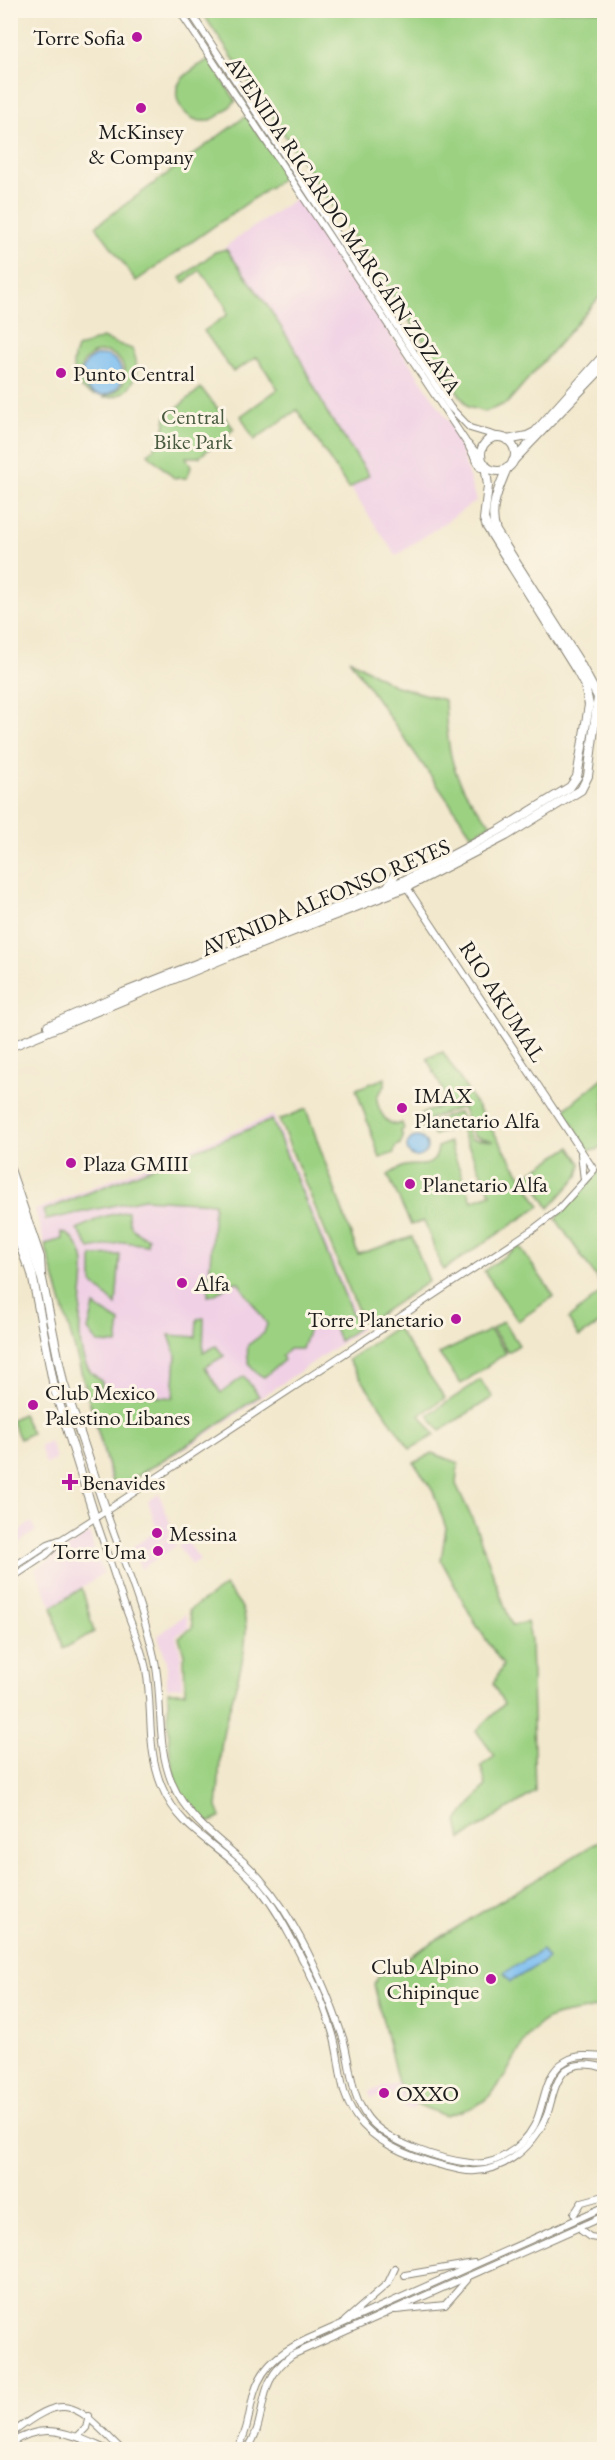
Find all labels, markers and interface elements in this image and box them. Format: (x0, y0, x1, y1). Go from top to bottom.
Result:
place label: Torre Sofia (33, 23, 125, 52)
marker: Torre Sofia (130, 30, 144, 44)
street label: AVENIDA RICARDO MARGÁIN ZOZAYA (219, 50, 469, 401)
marker: McKinsey & Company (134, 101, 148, 115)
place label: McKinsey & Company (89, 117, 194, 171)
place label: Punto Central (73, 359, 195, 388)
marker: Punto Central (54, 366, 68, 380)
park label: Central Bike Park (153, 402, 233, 456)
street label: AVENIDA ALFONSO REYES (195, 832, 454, 964)
street label: RIO AKUMAL (453, 935, 553, 1067)
place label: IMAX Planetario Alfa (414, 1081, 540, 1135)
marker: IMAX Planetario Alfa (395, 1101, 409, 1115)
place label: Plaza GMIII (83, 1149, 189, 1178)
marker: Plaza GMIII (64, 1156, 78, 1170)
place label: Planetario Alfa (422, 1170, 548, 1199)
marker: Planetario Alfa (403, 1177, 417, 1191)
place label: Alfa (193, 1269, 230, 1298)
marker: Alfa (175, 1276, 189, 1290)
place label: Torre Planetario (307, 1305, 444, 1334)
marker: Torre Planetario (449, 1312, 463, 1326)
place label: Club Mexico Palestino Libanes (45, 1378, 190, 1432)
marker: Club Mexico Palestino Libanes (26, 1398, 40, 1412)
place label: Benavides (82, 1468, 165, 1497)
marker: Benavides (63, 1475, 77, 1489)
place label: Messina (169, 1519, 237, 1548)
marker: Messina (150, 1526, 164, 1540)
place label: Torre Uma (53, 1537, 146, 1566)
marker: Torre Uma (151, 1544, 165, 1558)
place label: Club Alpino Chipinque (371, 1952, 479, 2006)
marker: Club Alpino Chipinque (484, 1972, 498, 1986)
place label: OXXO (396, 2079, 459, 2108)
marker: OXXO (377, 2086, 391, 2100)

